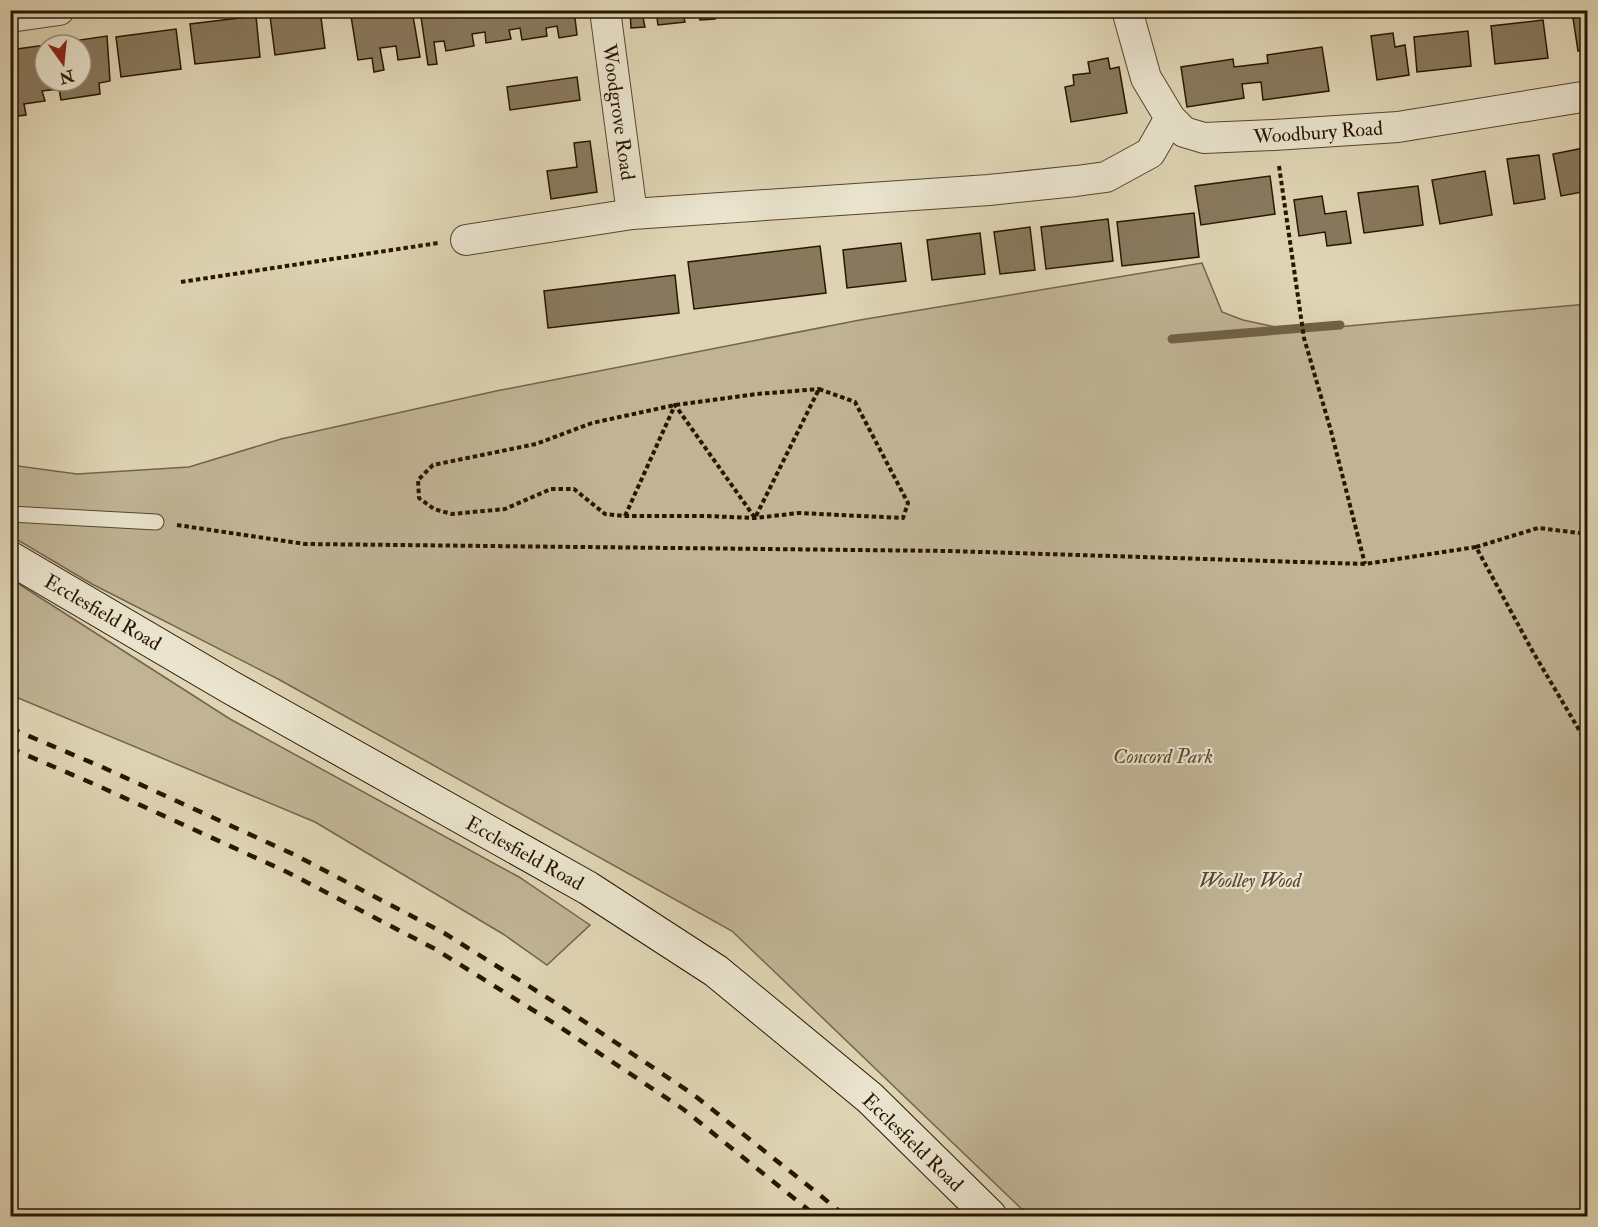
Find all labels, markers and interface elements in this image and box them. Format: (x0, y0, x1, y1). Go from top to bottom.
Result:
north arrow (33, 33, 93, 93)
street label: Woodgrove Road (596, 41, 640, 182)
text: N (56, 65, 77, 88)
street label: Woodbury Road (1251, 115, 1384, 150)
street label: Ecclesfield Road (40, 569, 166, 656)
park label: Concord Park (1113, 744, 1213, 769)
street label: Ecclesfield Road (461, 811, 588, 896)
park label: Woolley Wood (1199, 868, 1303, 893)
street label: Ecclesfield Road (857, 1088, 969, 1197)

